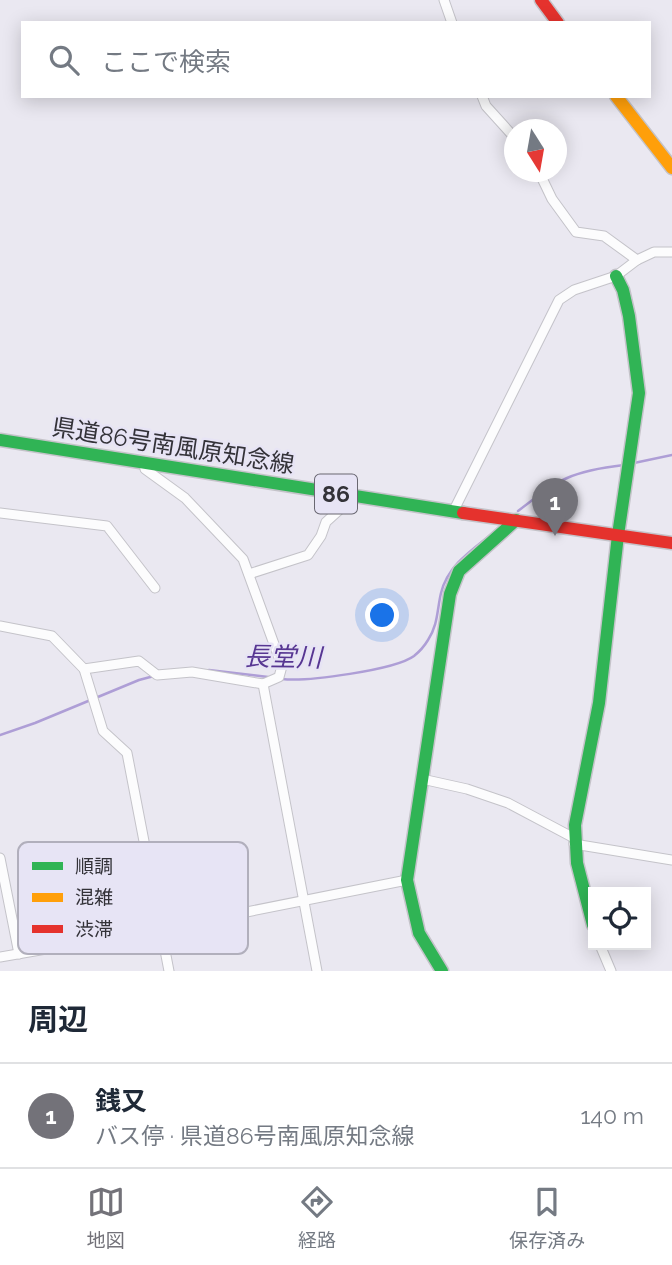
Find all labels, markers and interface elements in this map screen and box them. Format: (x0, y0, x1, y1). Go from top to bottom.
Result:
search box (21, 21, 651, 98)
icon: search (45, 41, 83, 79)
text: ここで検索 (101, 47, 231, 77)
north arrow (504, 119, 567, 182)
street label: 県道86号南風原知念線 (50, 412, 296, 479)
road number: 86 (315, 474, 357, 514)
pin: 1 (532, 478, 578, 536)
your location (365, 598, 399, 632)
water label: 長堂川 (244, 641, 325, 673)
legend (18, 842, 248, 954)
text: 順調 (75, 855, 113, 877)
text: 混雑 (75, 886, 113, 908)
map controls (588, 887, 651, 950)
button: locate (588, 887, 651, 950)
text: 渋滞 (75, 918, 113, 940)
text: 周辺 (28, 1002, 88, 1037)
text: 銭又 (95, 1086, 147, 1116)
text: 1 (45, 1102, 57, 1129)
text: 140 m (581, 1102, 644, 1129)
text: バス停 · 県道86号南風原知念線 (95, 1122, 415, 1149)
tab: 地図 (87, 1183, 125, 1252)
tab: 経路 (298, 1183, 336, 1252)
tab: 保存済み (509, 1183, 585, 1252)

